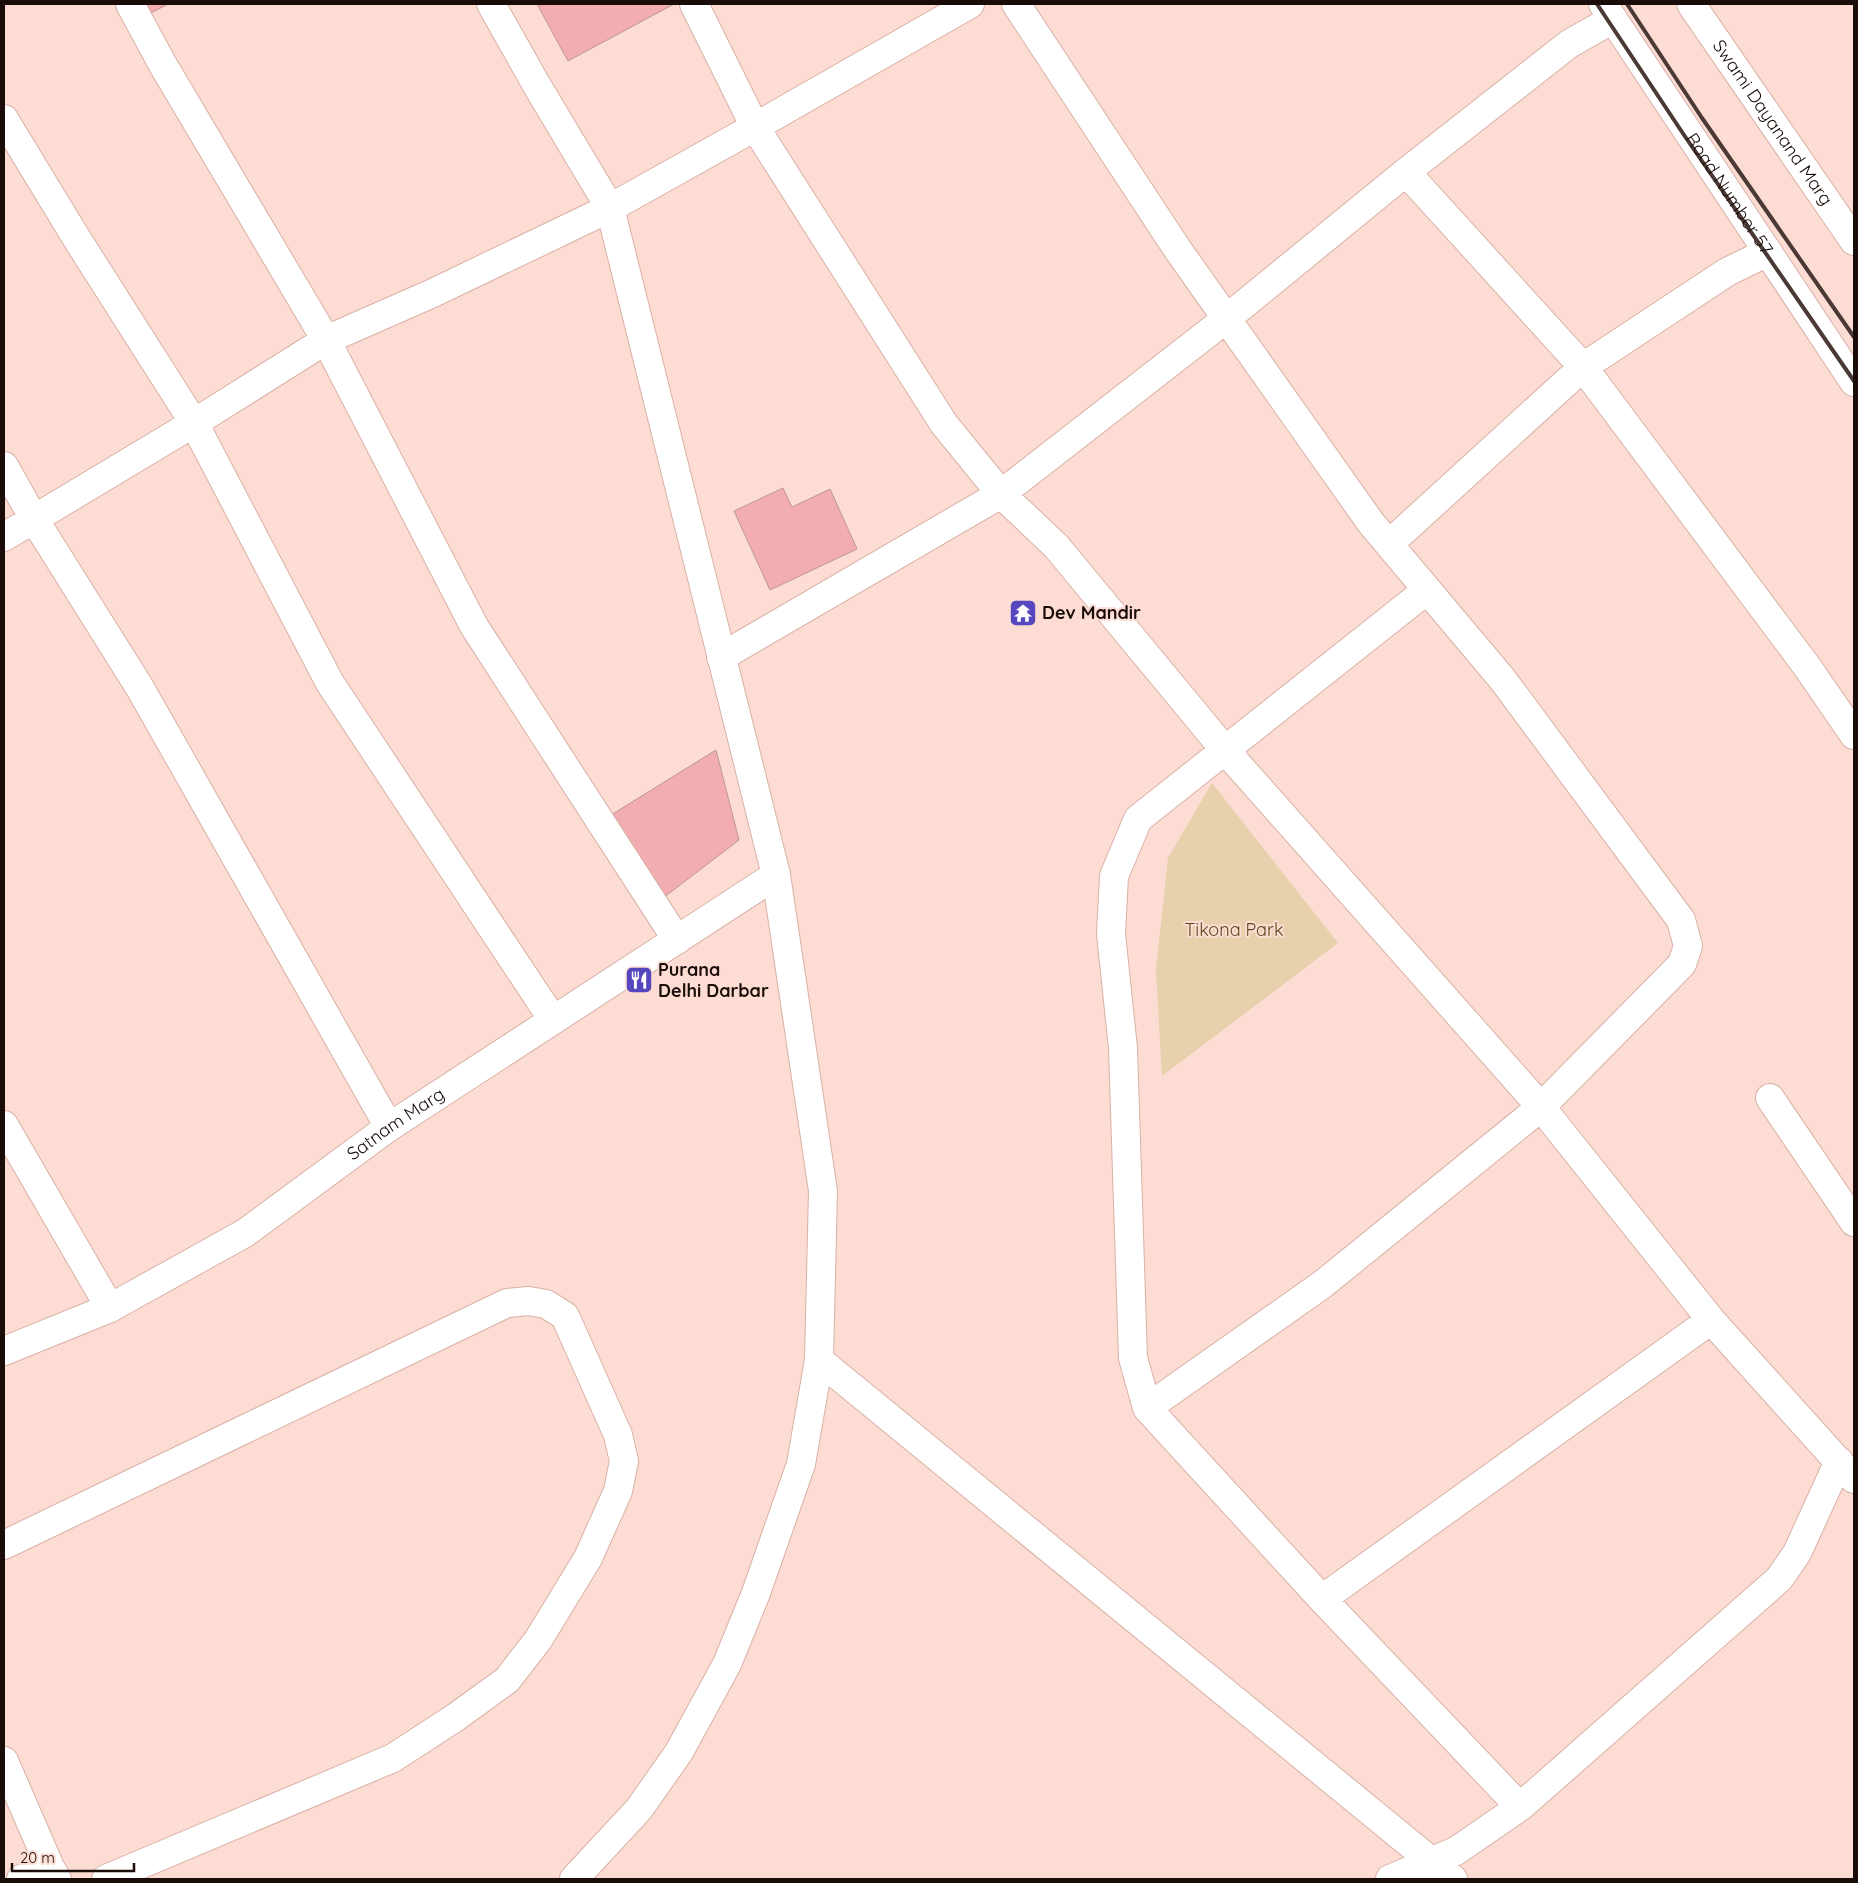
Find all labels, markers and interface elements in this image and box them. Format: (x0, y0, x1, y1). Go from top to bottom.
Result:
street label: Swami Dayanand Marg (1708, 35, 1838, 210)
street label: Road Number 57 (1681, 128, 1778, 259)
temple icon: Dev Mandir (1008, 598, 1038, 628)
place label: Dev Mandir (1042, 601, 1141, 624)
park label: Tikona Park (1184, 918, 1284, 941)
place label: Purana Delhi Darbar (658, 958, 769, 1002)
restaurant icon: Purana Delhi Darbar (624, 965, 654, 995)
street label: Satnam Marg (342, 1082, 449, 1165)
scale bar (12, 1840, 135, 1872)
text: 20 m (20, 1848, 55, 1867)

